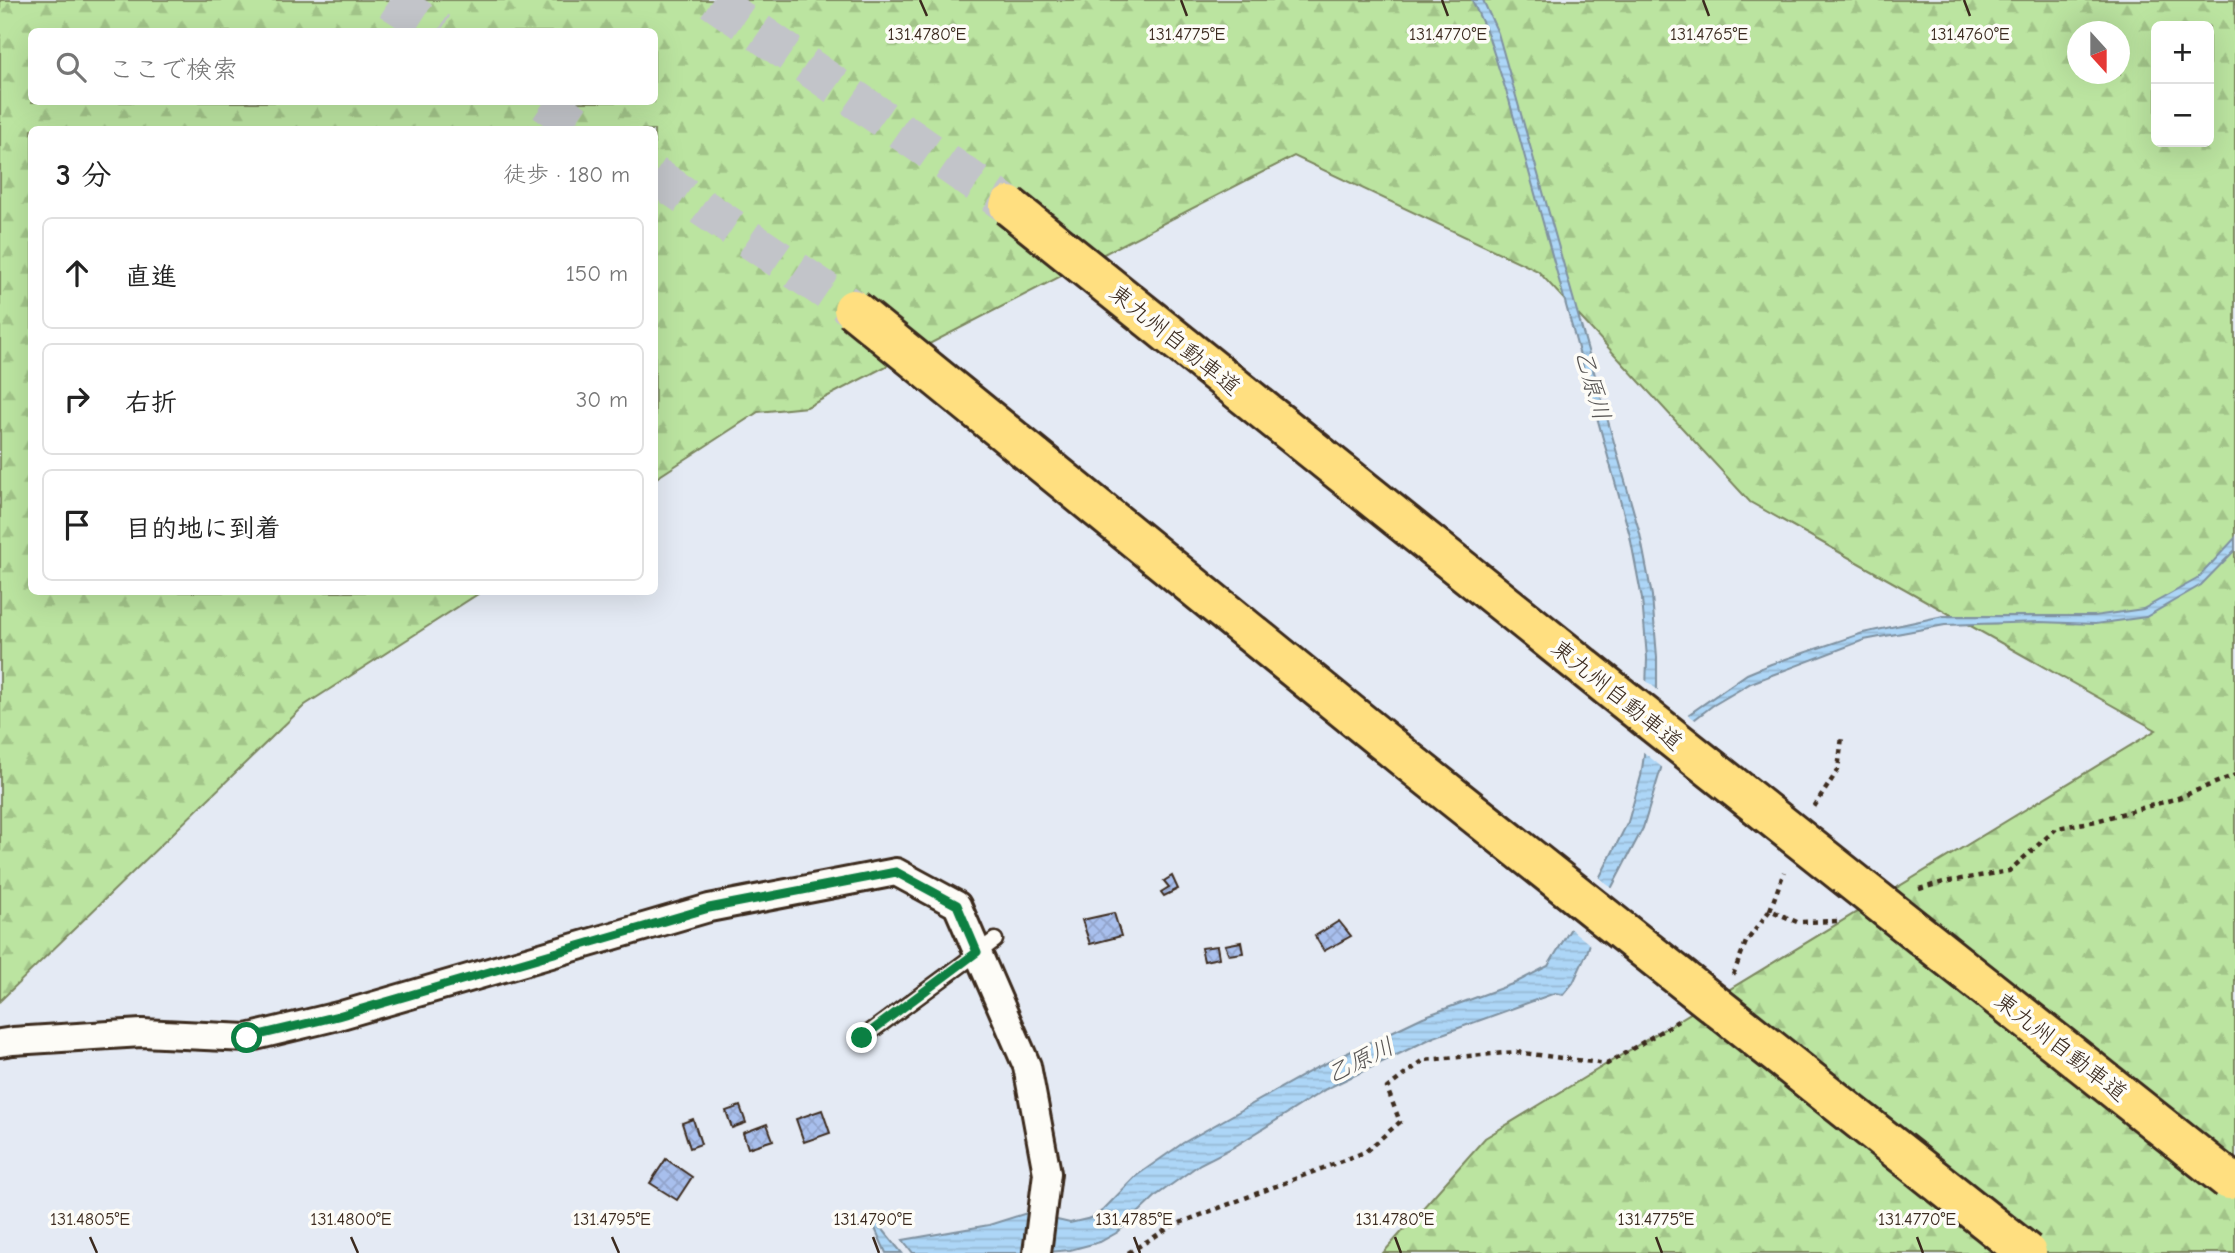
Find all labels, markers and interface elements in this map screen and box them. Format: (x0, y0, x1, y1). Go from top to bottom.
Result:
north arrow (2067, 21, 2130, 84)
map controls (2151, 21, 2214, 147)
button: + (2151, 21, 2214, 84)
text: 131.4780°E (888, 24, 967, 45)
text: 131.4775°E (1149, 24, 1226, 45)
text: 131.4770°E (1409, 24, 1487, 45)
text: 131.4765°E (1670, 24, 1748, 45)
text: 131.4760°E (1930, 24, 2010, 45)
search box (28, 28, 658, 105)
icon: search (52, 48, 90, 86)
text: ここで検索 (108, 55, 238, 85)
button: − (2151, 84, 2214, 147)
text: 3 分 (56, 158, 111, 193)
text: 徒歩 · 180 m (503, 161, 630, 188)
icon: ahead (58, 254, 96, 292)
text: 150 m (566, 260, 628, 287)
text: 直進 (125, 262, 177, 292)
street label: 東九州自動車道 (1104, 279, 1246, 401)
water label: 乙原川 (1570, 347, 1616, 423)
icon: right (58, 380, 96, 418)
text: 30 m (576, 386, 628, 413)
text: 右折 (125, 388, 177, 418)
icon: arrive (58, 506, 96, 544)
text: 目的地に到着 (125, 514, 281, 544)
street label: 東九州自動車道 (1546, 634, 1688, 756)
street label: 東九州自動車道 (1989, 987, 2133, 1107)
route start (231, 1022, 262, 1053)
route end (846, 1022, 877, 1053)
water label: 乙原川 (1322, 1032, 1398, 1088)
text: 131.4805°E (50, 1209, 130, 1230)
text: 131.4800°E (310, 1209, 392, 1230)
text: 131.4795°E (573, 1209, 651, 1230)
text: 131.4790°E (833, 1209, 913, 1230)
text: 131.4785°E (1095, 1209, 1173, 1230)
text: 131.4780°E (1356, 1209, 1435, 1230)
text: 131.4775°E (1618, 1209, 1695, 1230)
text: 131.4770°E (1878, 1209, 1956, 1230)

